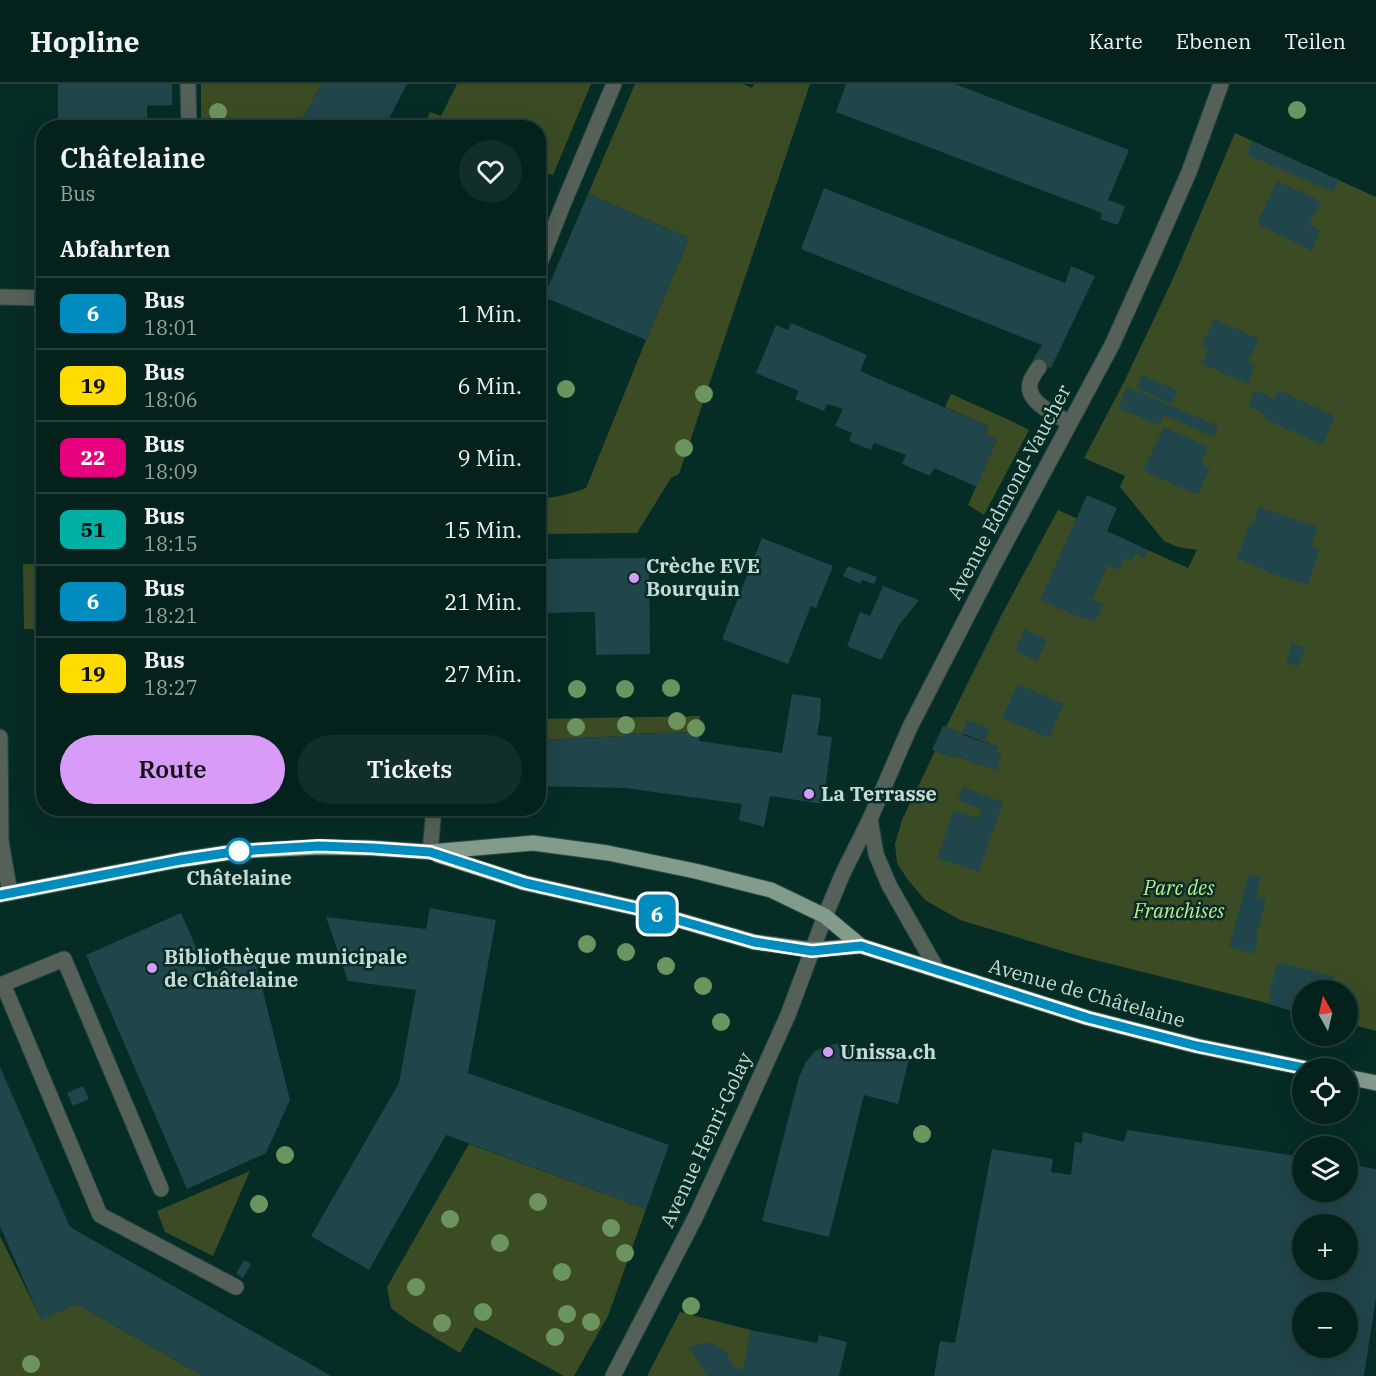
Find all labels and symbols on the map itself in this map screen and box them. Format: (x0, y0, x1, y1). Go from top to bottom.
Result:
street label: Avenue Edmond-Vaucher (940, 379, 1077, 604)
place label: Crèche EVE Bourquin (646, 552, 760, 602)
marker: Crèche EVE Bourquin (627, 571, 641, 585)
place label: La Terrasse (821, 780, 937, 807)
marker: La Terrasse (802, 787, 816, 801)
marker: Châtelaine (226, 838, 252, 864)
place label: Châtelaine (186, 864, 292, 891)
park label: Parc des Franchises (1133, 874, 1225, 924)
line badge: 6 (638, 894, 676, 934)
place label: Bibliothèque municipale de Châtelaine (164, 943, 407, 993)
street label: Avenue de Châtelaine (986, 952, 1188, 1033)
marker: Bibliothèque municipale de Châtelaine (145, 961, 159, 975)
north arrow (1292, 980, 1358, 1046)
place label: Unissa.ch (840, 1038, 936, 1065)
marker: Unissa.ch (821, 1045, 835, 1059)
street label: Avenue Henri-Golay (653, 1047, 758, 1232)

